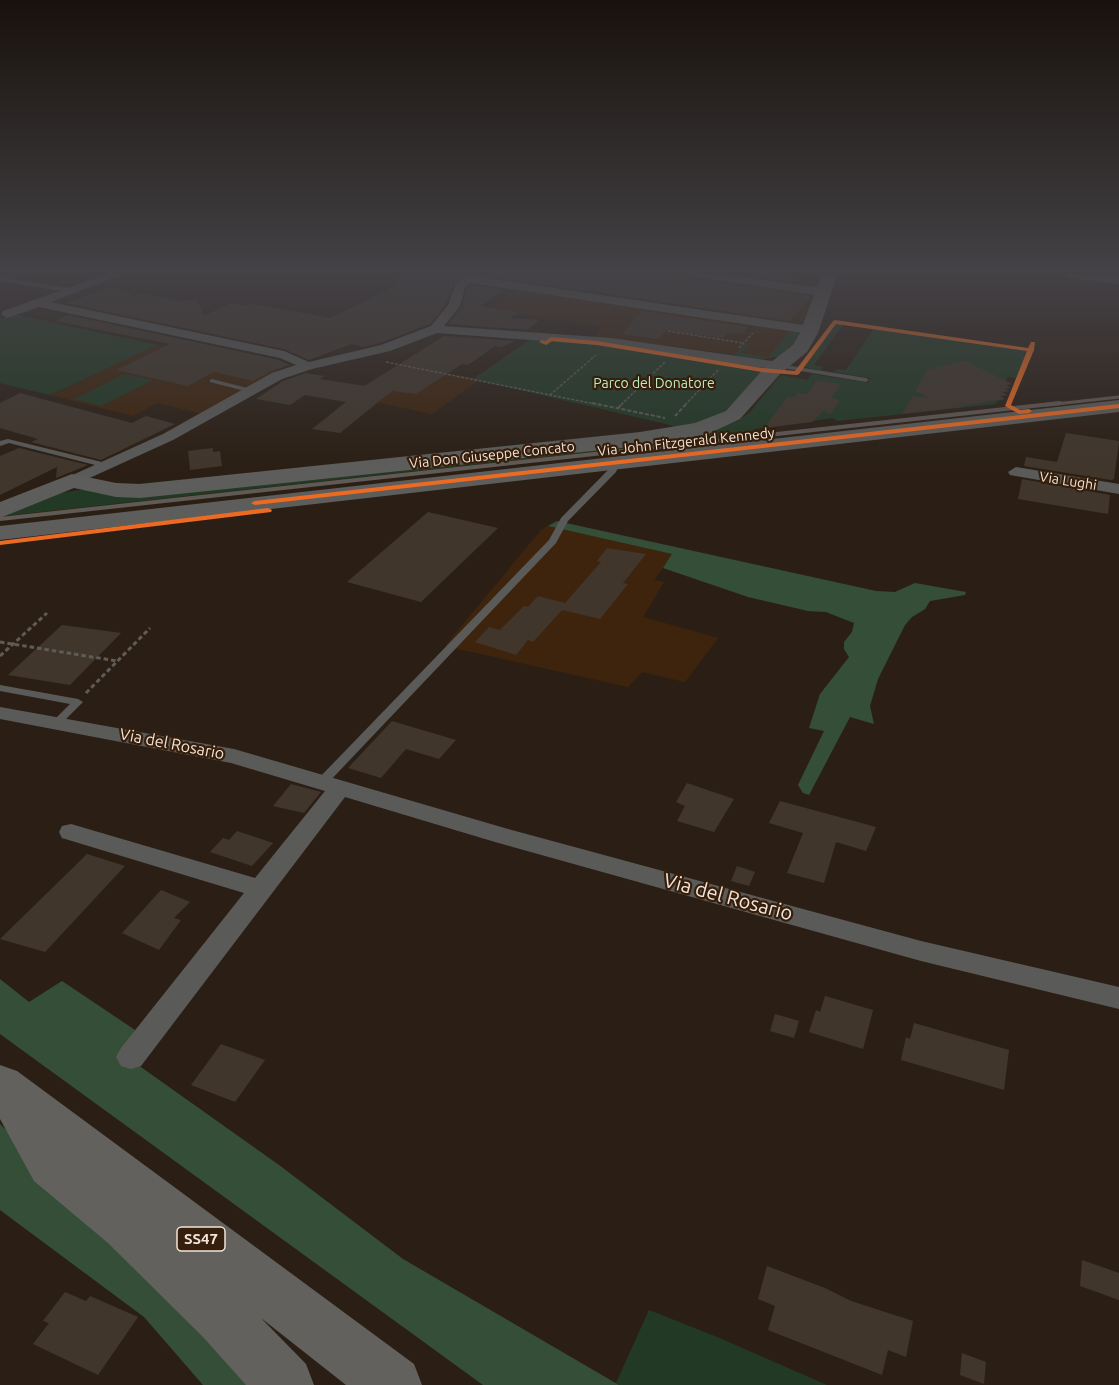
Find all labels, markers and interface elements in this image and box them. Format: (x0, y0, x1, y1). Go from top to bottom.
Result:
park label: Parco del Donatore (593, 375, 715, 391)
street label: Via John Fitzgerald Kennedy (597, 424, 775, 460)
street label: Via Don Giuseppe Concato (408, 438, 576, 472)
street label: Via Lughi (1038, 468, 1098, 494)
street label: Via del Rosario (118, 724, 226, 764)
street label: Via del Rosario (661, 868, 795, 926)
road number: SS47 (177, 1227, 225, 1251)

